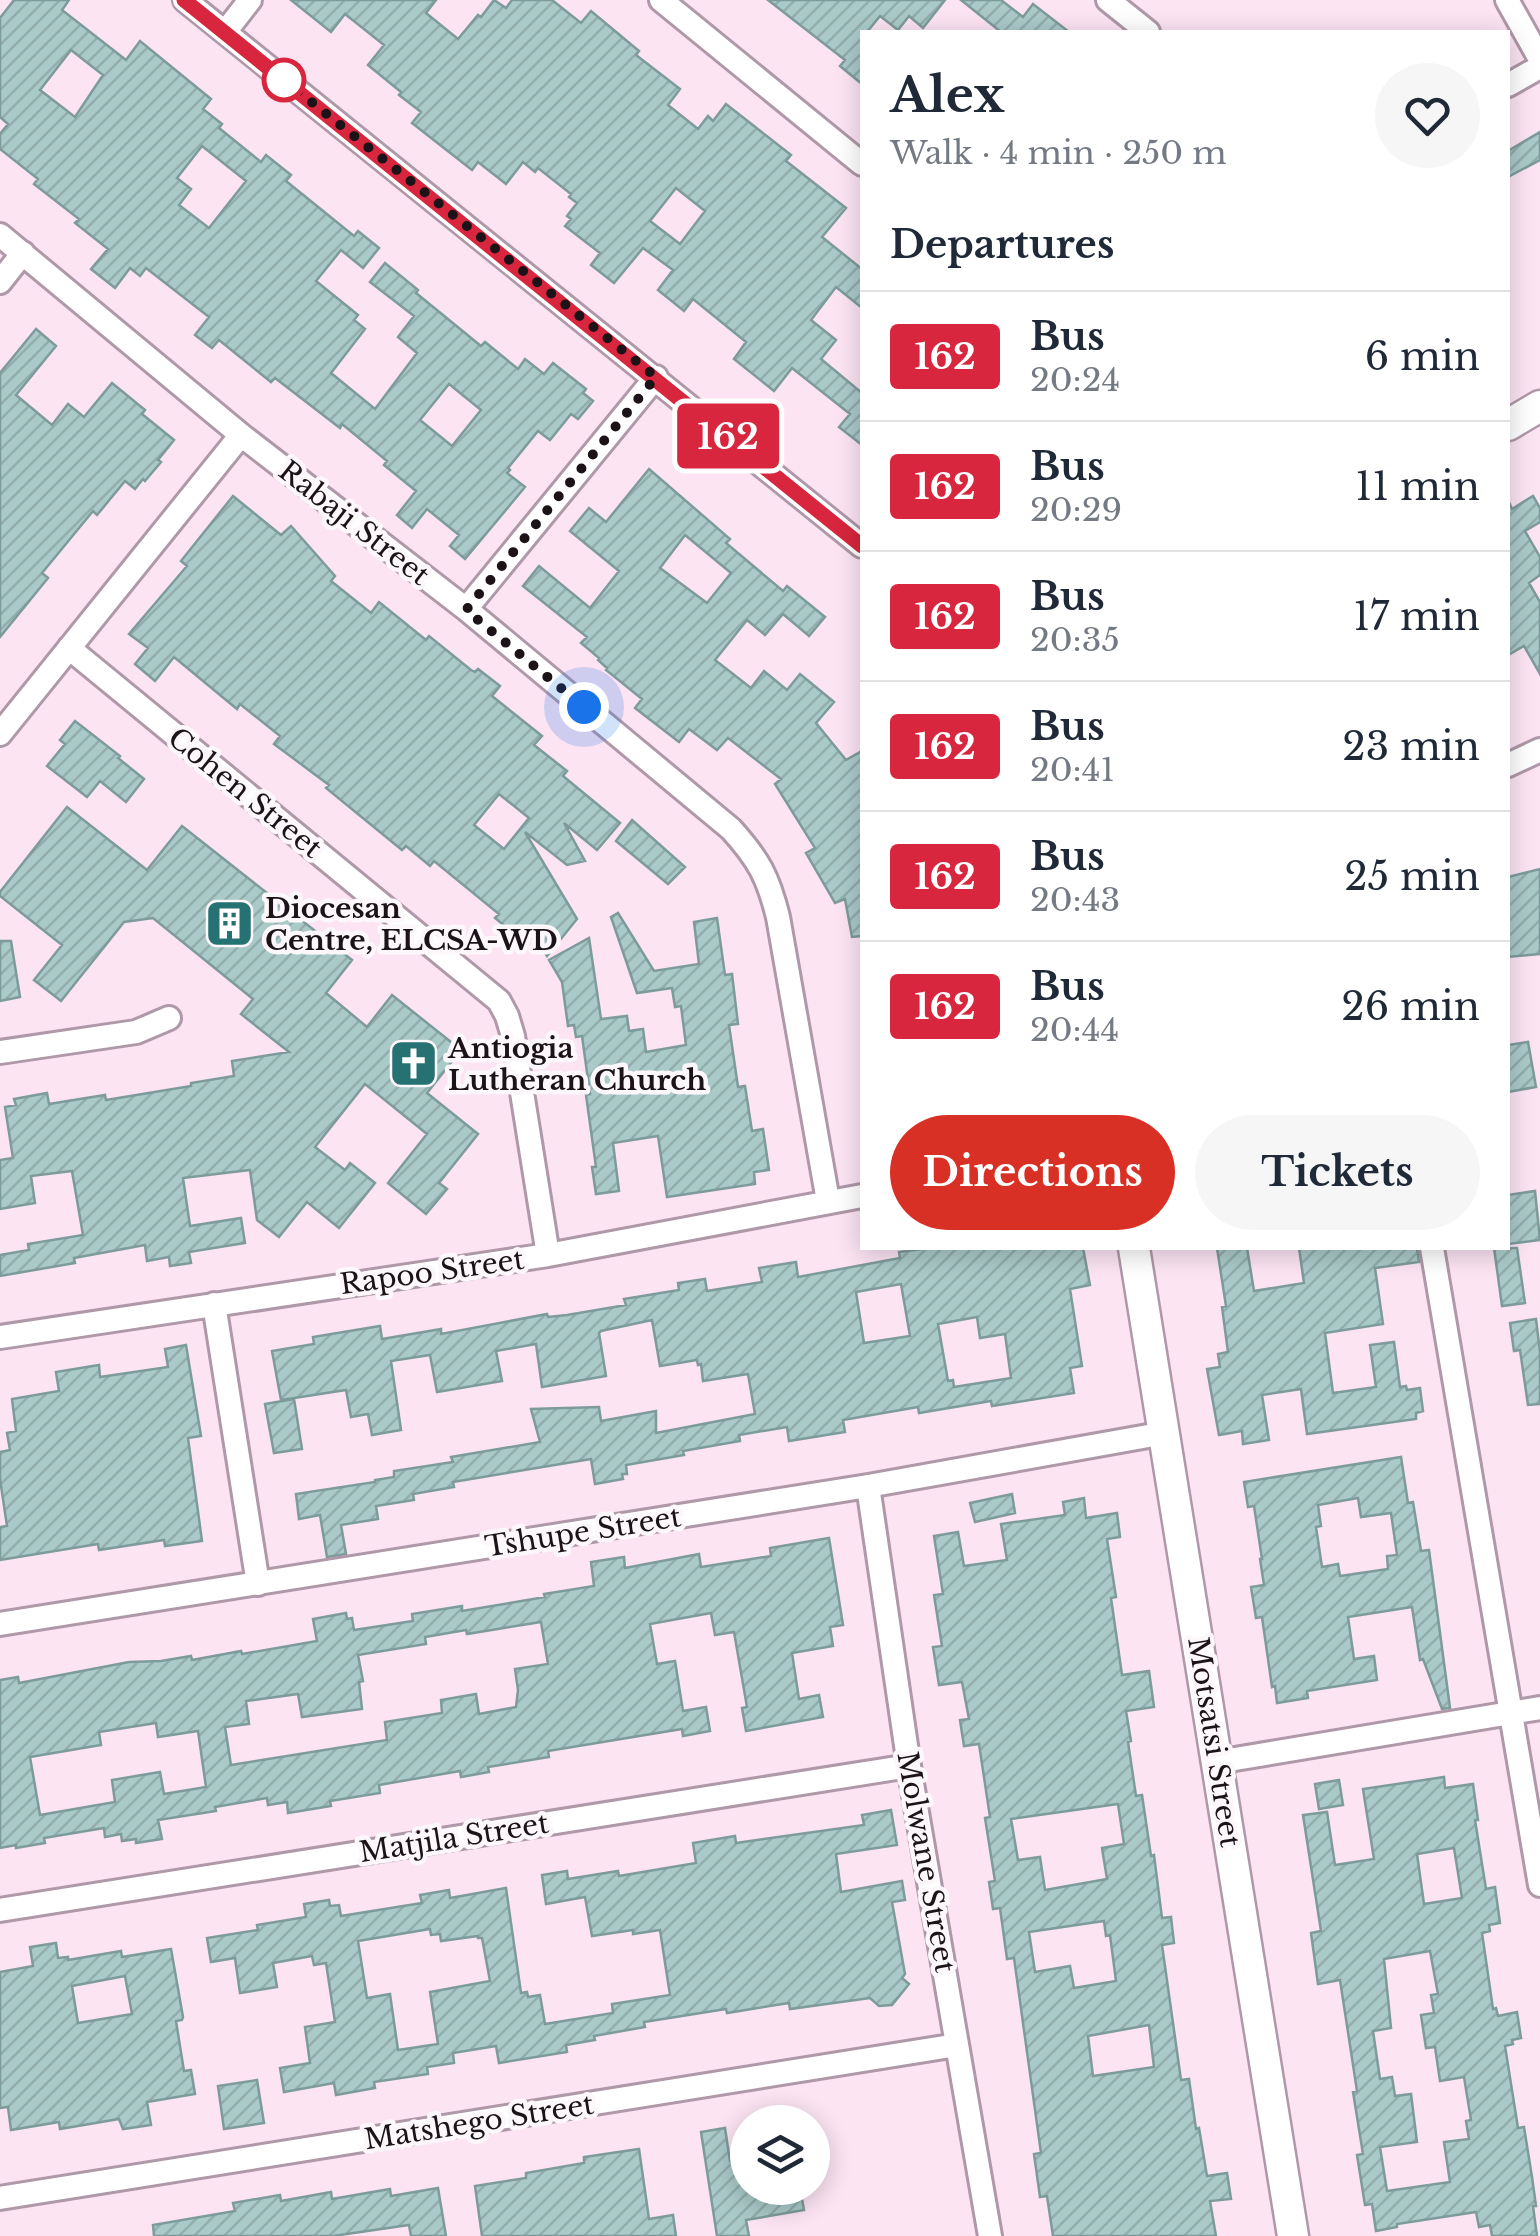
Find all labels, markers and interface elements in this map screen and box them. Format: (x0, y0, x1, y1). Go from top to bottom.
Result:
unlabelled marker (263, 59, 305, 101)
button: heart (1375, 63, 1480, 168)
text: Alex (890, 65, 1005, 125)
text: Walk · 4 min · 250 m (890, 133, 1227, 173)
text: Departures (890, 221, 1114, 268)
text: Bus (1030, 313, 1105, 360)
text: 6 min (1365, 333, 1480, 380)
text: 162 (914, 335, 976, 378)
text: 20:24 (1030, 360, 1120, 400)
line badge: 162 (670, 404, 786, 468)
text: 162 (697, 415, 759, 458)
text: Bus (1030, 443, 1105, 490)
street label: Rabaji Street (272, 453, 437, 593)
text: 11 min (1355, 463, 1480, 510)
text: 162 (914, 465, 976, 508)
text: 20:29 (1030, 490, 1122, 530)
text: Bus (1030, 573, 1105, 620)
text: 17 min (1353, 593, 1480, 640)
text: 162 (914, 595, 976, 638)
text: 20:35 (1030, 620, 1120, 660)
your location (559, 682, 609, 732)
text: Bus (1030, 703, 1105, 750)
street label: Cohen Street (161, 720, 329, 866)
text: 23 min (1342, 723, 1480, 770)
text: 162 (914, 725, 976, 768)
text: 20:41 (1030, 750, 1115, 790)
text: Bus (1030, 833, 1105, 880)
text: 25 min (1344, 853, 1480, 900)
text: 162 (914, 855, 976, 898)
text: 20:43 (1030, 880, 1120, 920)
place label: Diocesan Centre, ELCSA-WD (265, 891, 558, 958)
building icon: Diocesan Centre, ELCSA-WD (204, 898, 256, 950)
text: Bus (1030, 963, 1105, 1010)
text: 26 min (1341, 983, 1480, 1030)
text: 162 (914, 985, 976, 1028)
text: 20:44 (1030, 1010, 1119, 1050)
place label: Antiogia Lutheran Church (447, 1031, 706, 1098)
church icon: Antiogia Lutheran Church (387, 1038, 439, 1090)
button: Directions (890, 1115, 1175, 1230)
button: Tickets (1195, 1115, 1480, 1230)
street label: Rapoo Street (338, 1242, 527, 1302)
street label: Tshupe Street (483, 1499, 684, 1565)
street label: Motsatsi Street (1180, 1635, 1248, 1850)
street label: Molwane Street (889, 1749, 963, 1976)
street label: Matjila Street (357, 1806, 552, 1870)
street label: Matshego Street (362, 2087, 597, 2157)
map controls (730, 2105, 830, 2205)
button: layers (730, 2105, 830, 2205)

